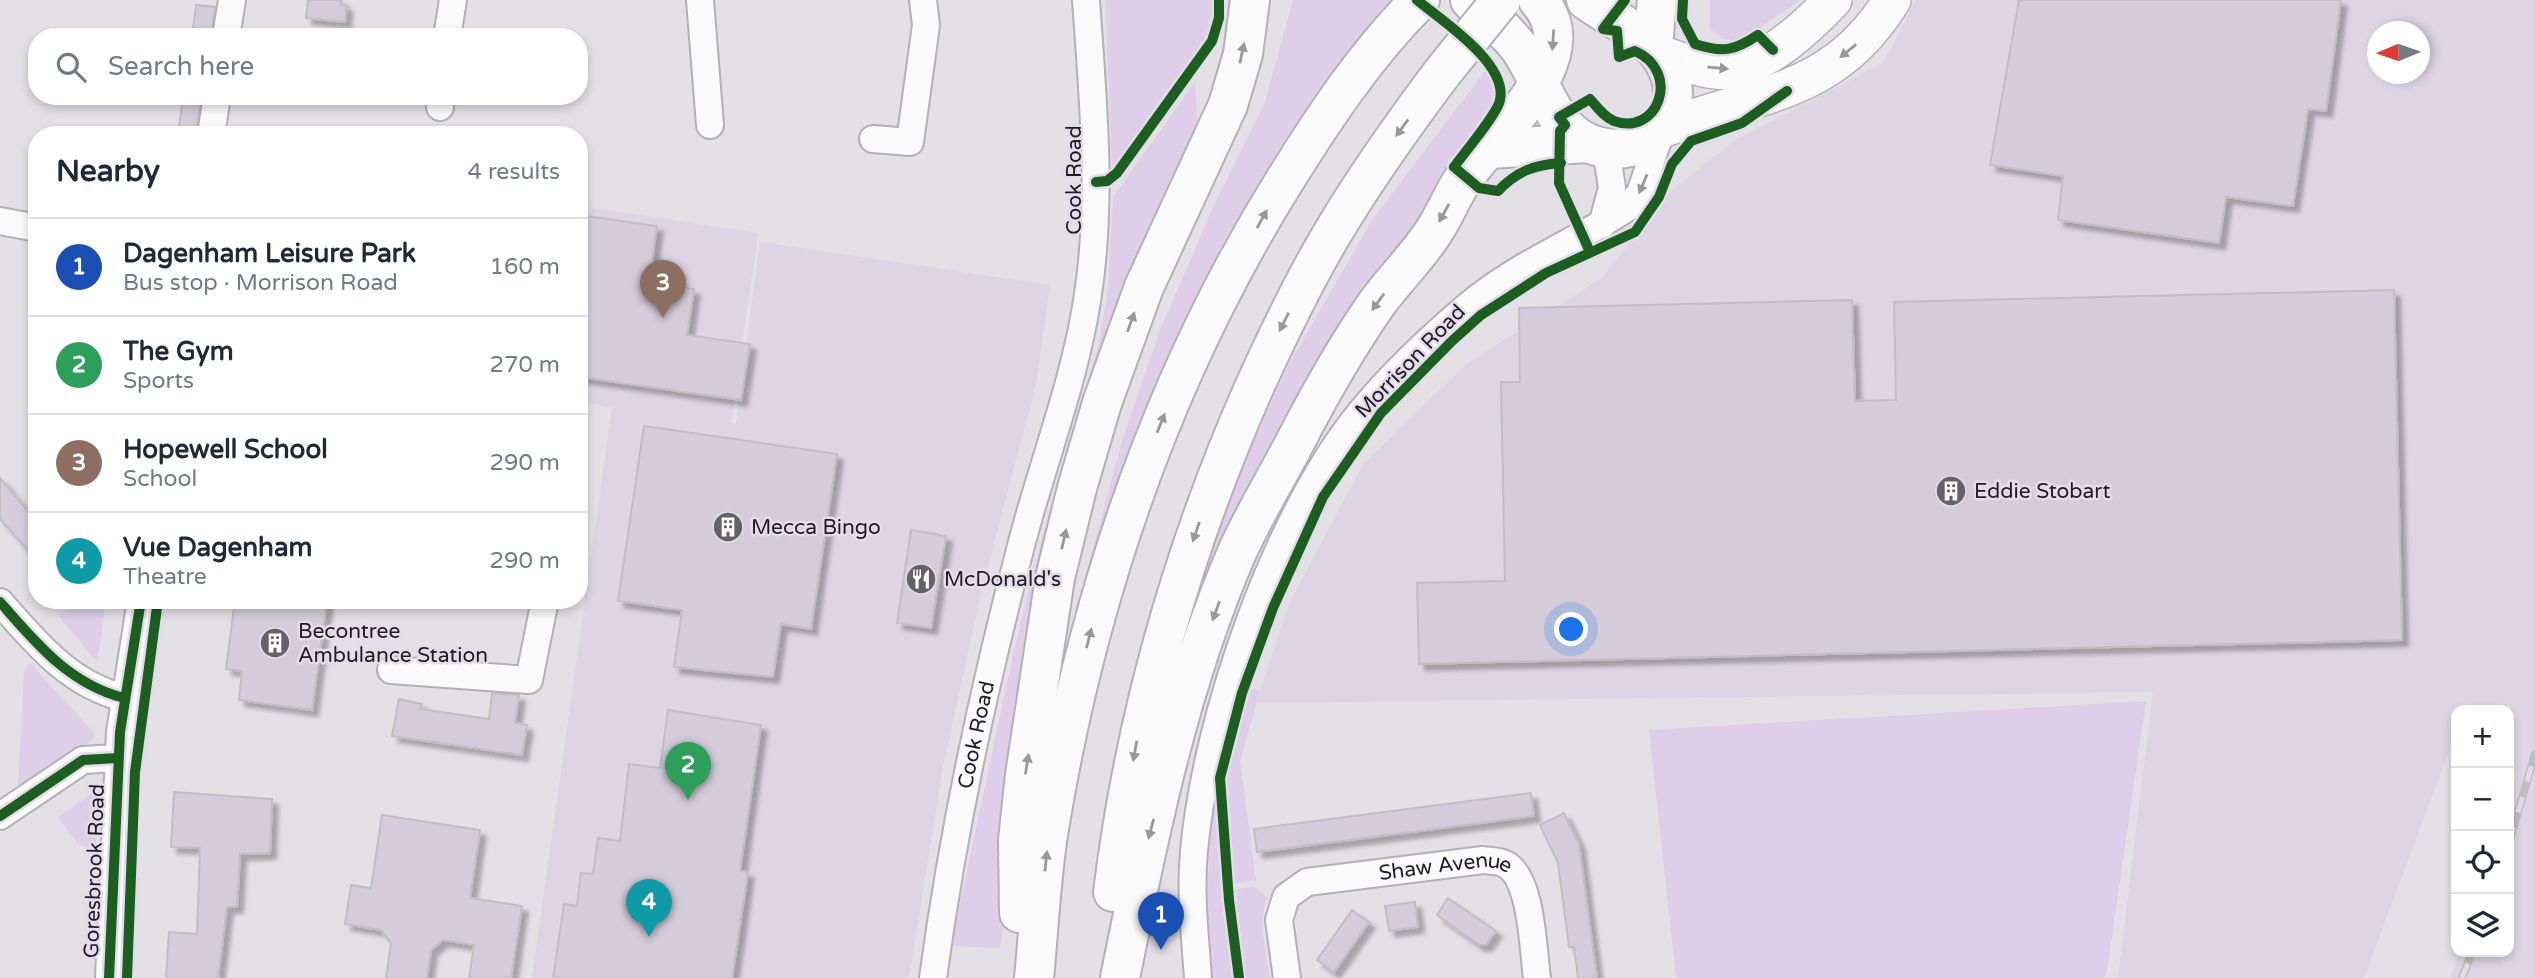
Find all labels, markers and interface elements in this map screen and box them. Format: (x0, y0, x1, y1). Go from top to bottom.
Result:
north arrow (2367, 21, 2430, 84)
search box (28, 28, 588, 105)
one-way arrow (1547, 29, 1558, 51)
one-way arrow (1236, 42, 1247, 64)
one-way arrow (1839, 43, 1856, 58)
icon: search (52, 48, 90, 86)
text: Search here (108, 51, 254, 82)
one-way arrow (1707, 63, 1729, 74)
one-way arrow (1395, 119, 1409, 137)
street label: Cook Road (1062, 125, 1087, 235)
text: Nearby (56, 153, 160, 190)
text: 4 results (467, 158, 560, 186)
one-way arrow (1637, 174, 1648, 195)
one-way arrow (1438, 203, 1450, 223)
one-way arrow (1256, 209, 1268, 229)
text: Dagenham Leisure Park (123, 238, 416, 269)
text: 1 (72, 253, 86, 281)
text: 160 m (490, 253, 560, 281)
pin: 3 (640, 260, 686, 318)
text: Bus stop · Morrison Road (123, 269, 398, 297)
one-way arrow (1372, 293, 1386, 311)
street label: Morrison Road (1350, 299, 1471, 423)
one-way arrow (1126, 312, 1137, 333)
one-way arrow (1279, 312, 1290, 332)
text: The Gym (123, 336, 234, 367)
text: 2 (72, 351, 86, 379)
text: 270 m (490, 351, 560, 379)
text: Sports (123, 367, 194, 395)
one-way arrow (1156, 412, 1167, 433)
text: Hopewell School (123, 434, 328, 465)
text: 3 (72, 449, 86, 477)
text: 290 m (490, 449, 560, 477)
text: School (123, 465, 197, 493)
building icon: Eddie Stobart (1934, 474, 1968, 508)
place label: Eddie Stobart (1974, 479, 2110, 504)
building icon: Mecca Bingo (711, 510, 745, 544)
place label: Mecca Bingo (751, 515, 881, 540)
one-way arrow (1190, 522, 1201, 543)
one-way arrow (1059, 528, 1070, 550)
text: Vue Dagenham (123, 532, 312, 563)
text: 4 (72, 547, 86, 575)
text: 290 m (490, 547, 560, 575)
restaurant icon: McDonald's (904, 562, 938, 596)
text: Theatre (123, 563, 207, 591)
place label: McDonald's (944, 567, 1061, 592)
one-way arrow (1210, 601, 1221, 622)
your location (1554, 612, 1588, 646)
place label: Becontree Ambulance Station (298, 619, 488, 668)
building icon: Becontree Ambulance Station (258, 626, 292, 660)
one-way arrow (1084, 627, 1095, 649)
street label: Cook Road (953, 679, 1000, 791)
map controls (2451, 705, 2514, 957)
button: + (2451, 705, 2514, 768)
one-way arrow (1129, 740, 1140, 762)
pin: 2 (665, 742, 711, 800)
one-way arrow (1022, 753, 1033, 775)
button: − (2451, 768, 2514, 831)
street label: Goresbrook Road (79, 783, 110, 959)
one-way arrow (1145, 818, 1156, 840)
button: locate (2451, 831, 2514, 894)
street label: Shaw Avenue (1377, 847, 1517, 886)
one-way arrow (1040, 850, 1051, 872)
pin: 4 (626, 879, 672, 937)
pin: 1 (1138, 892, 1184, 950)
button: layers (2451, 894, 2514, 957)

